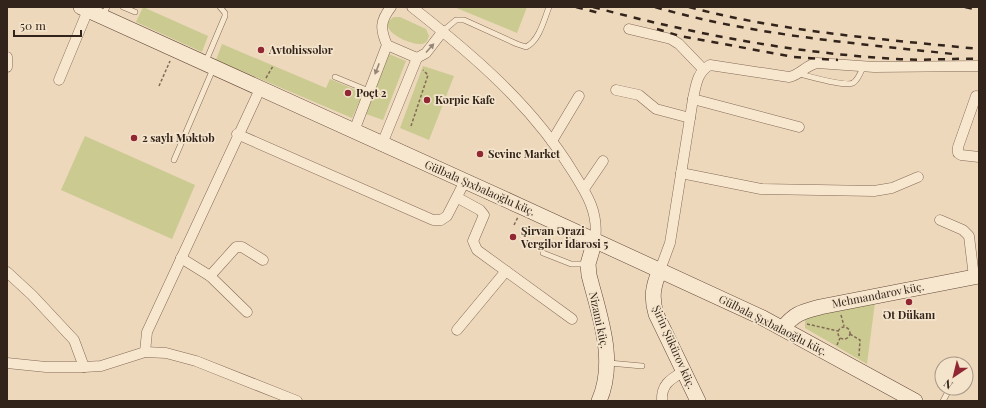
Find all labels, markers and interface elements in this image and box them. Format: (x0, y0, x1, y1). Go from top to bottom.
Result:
scale bar (14, 12, 81, 38)
text: 50 m (20, 17, 46, 33)
place label: Avtohissələr (268, 42, 334, 57)
one-way arrow (425, 43, 435, 53)
marker: Avtohissələr (256, 45, 266, 55)
one-way arrow (374, 63, 380, 75)
place label: Poçt 2 (356, 85, 387, 100)
marker: Poçt 2 (343, 88, 353, 98)
place label: Kərpic Kafe (435, 92, 495, 107)
marker: Kərpic Kafe (422, 95, 432, 105)
place label: 2 saylı Məktəb (142, 130, 215, 145)
marker: 2 saylı Məktəb (129, 133, 139, 143)
place label: Sevinc Market (488, 146, 560, 161)
marker: Sevinc Market (475, 149, 485, 159)
street label: Gülbala Şıxbalaoğlu küç. (422, 156, 538, 219)
place label: Şirvan Ərazi Vergilər İdarəsi 5 (520, 223, 608, 251)
marker: Şirvan Ərazi Vergilər İdarəsi 5 (508, 232, 518, 242)
street label: Mehmandarov küç. (830, 278, 926, 311)
street label: Nizami küç. (586, 290, 613, 350)
street label: Gülbala Şıxbalaoğlu küç. (717, 291, 830, 359)
marker: Ət Dükanı (904, 297, 914, 307)
street label: Şirin Şükürov küç. (649, 303, 700, 391)
place label: Ət Dükanı (883, 307, 936, 322)
north arrow (934, 356, 974, 396)
text: N (940, 376, 956, 393)

